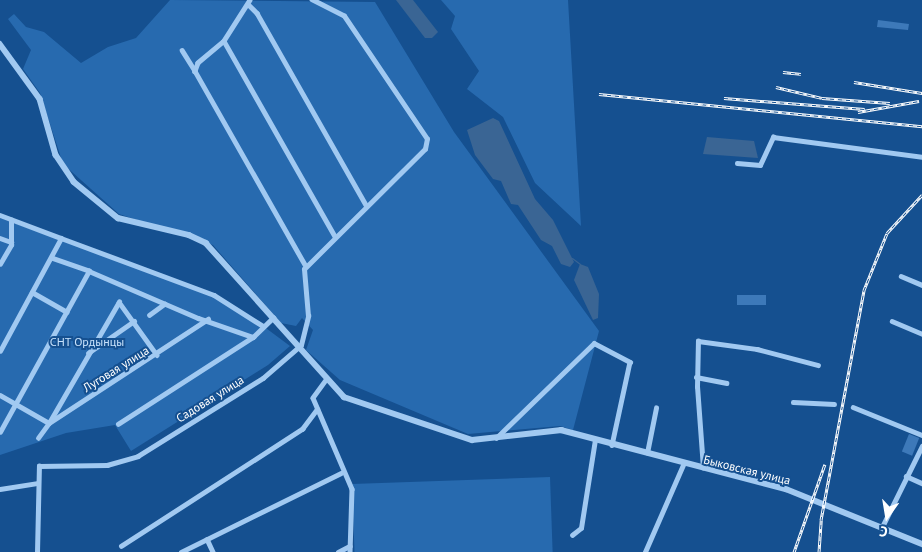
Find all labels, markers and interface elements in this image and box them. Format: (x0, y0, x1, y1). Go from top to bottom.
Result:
park label: СНТ Ордынцы (50, 335, 124, 349)
street label: Луговая улица (80, 343, 152, 395)
street label: Садовая улица (173, 372, 247, 426)
street label: Быковская улица (702, 452, 792, 488)
north arrow (862, 492, 912, 542)
text: С (878, 522, 889, 541)

